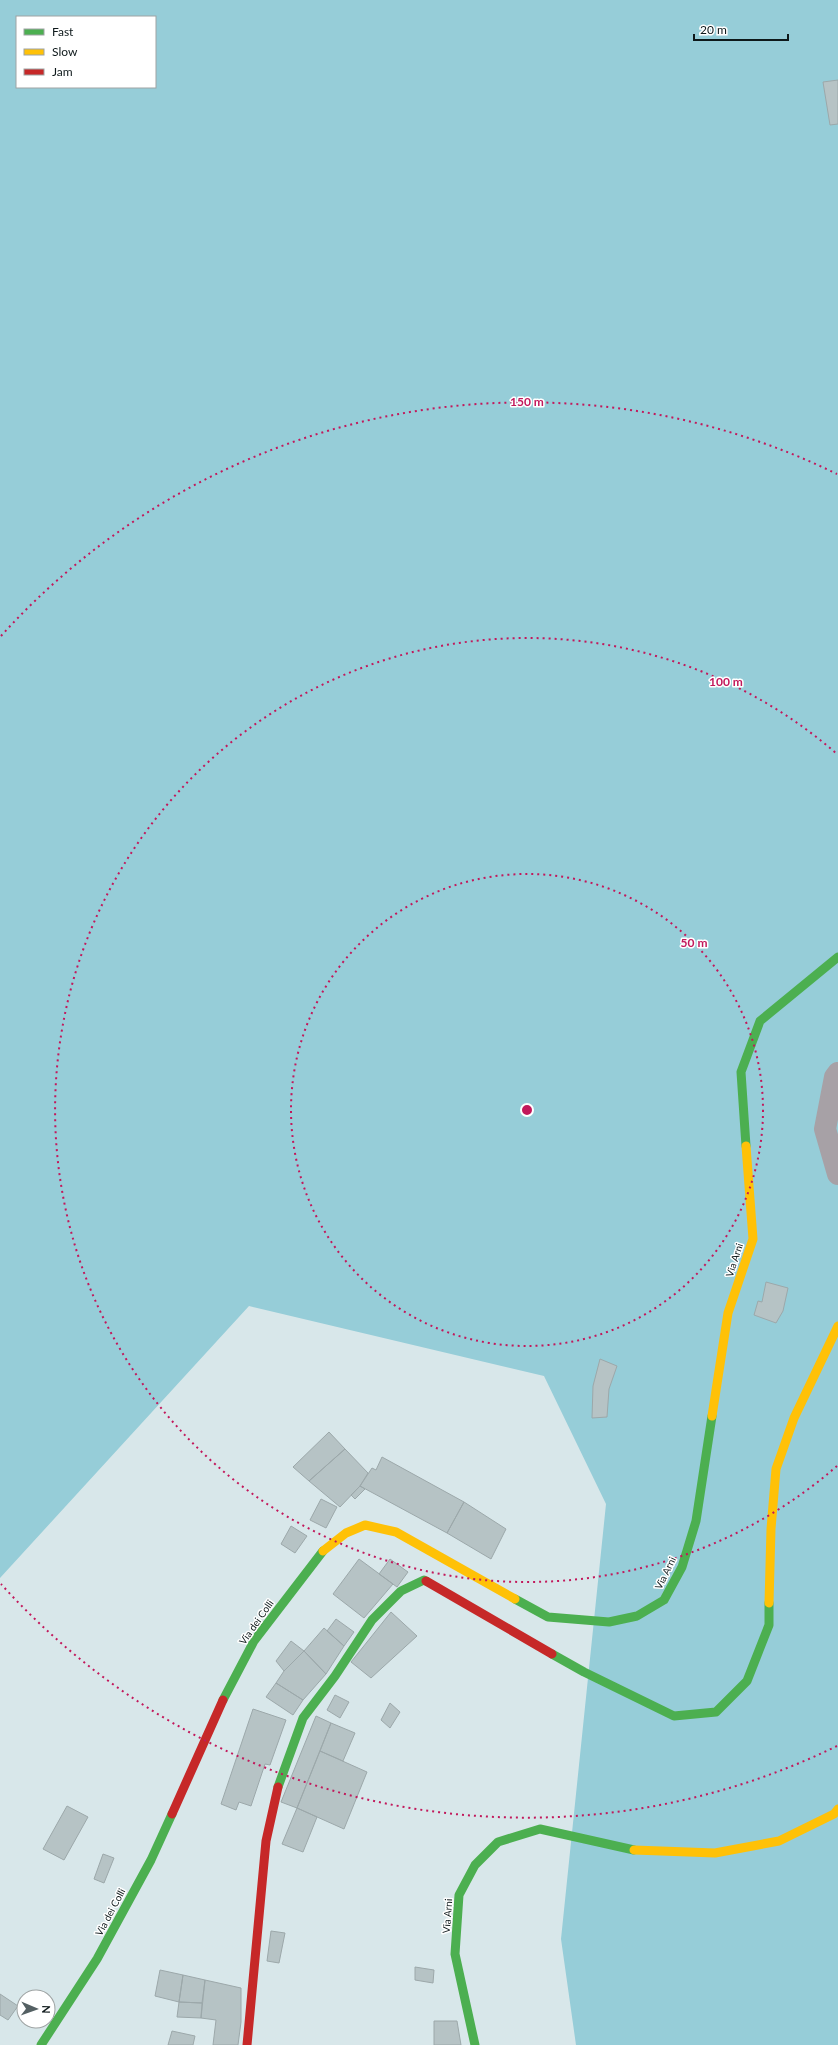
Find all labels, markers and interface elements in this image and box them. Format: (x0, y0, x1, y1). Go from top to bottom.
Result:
legend (16, 16, 156, 88)
scale bar (694, 16, 788, 42)
text: 20 m (700, 22, 727, 37)
text: Fast (52, 24, 74, 39)
text: Slow (52, 44, 78, 59)
text: Jam (52, 64, 73, 79)
text: 150 m (510, 394, 544, 409)
text: 100 m (709, 674, 743, 689)
text: 50 m (681, 935, 707, 950)
centre of rings (520, 1103, 534, 1117)
street label: Via Arni (723, 1242, 745, 1278)
street label: Via Arni (652, 1555, 678, 1591)
street label: Via dei Colli (236, 1597, 276, 1647)
street label: Via dei Colli (93, 1886, 127, 1938)
street label: Via Arni (440, 1898, 454, 1934)
north arrow (16, 1989, 56, 2029)
text: N (40, 2005, 53, 2014)

